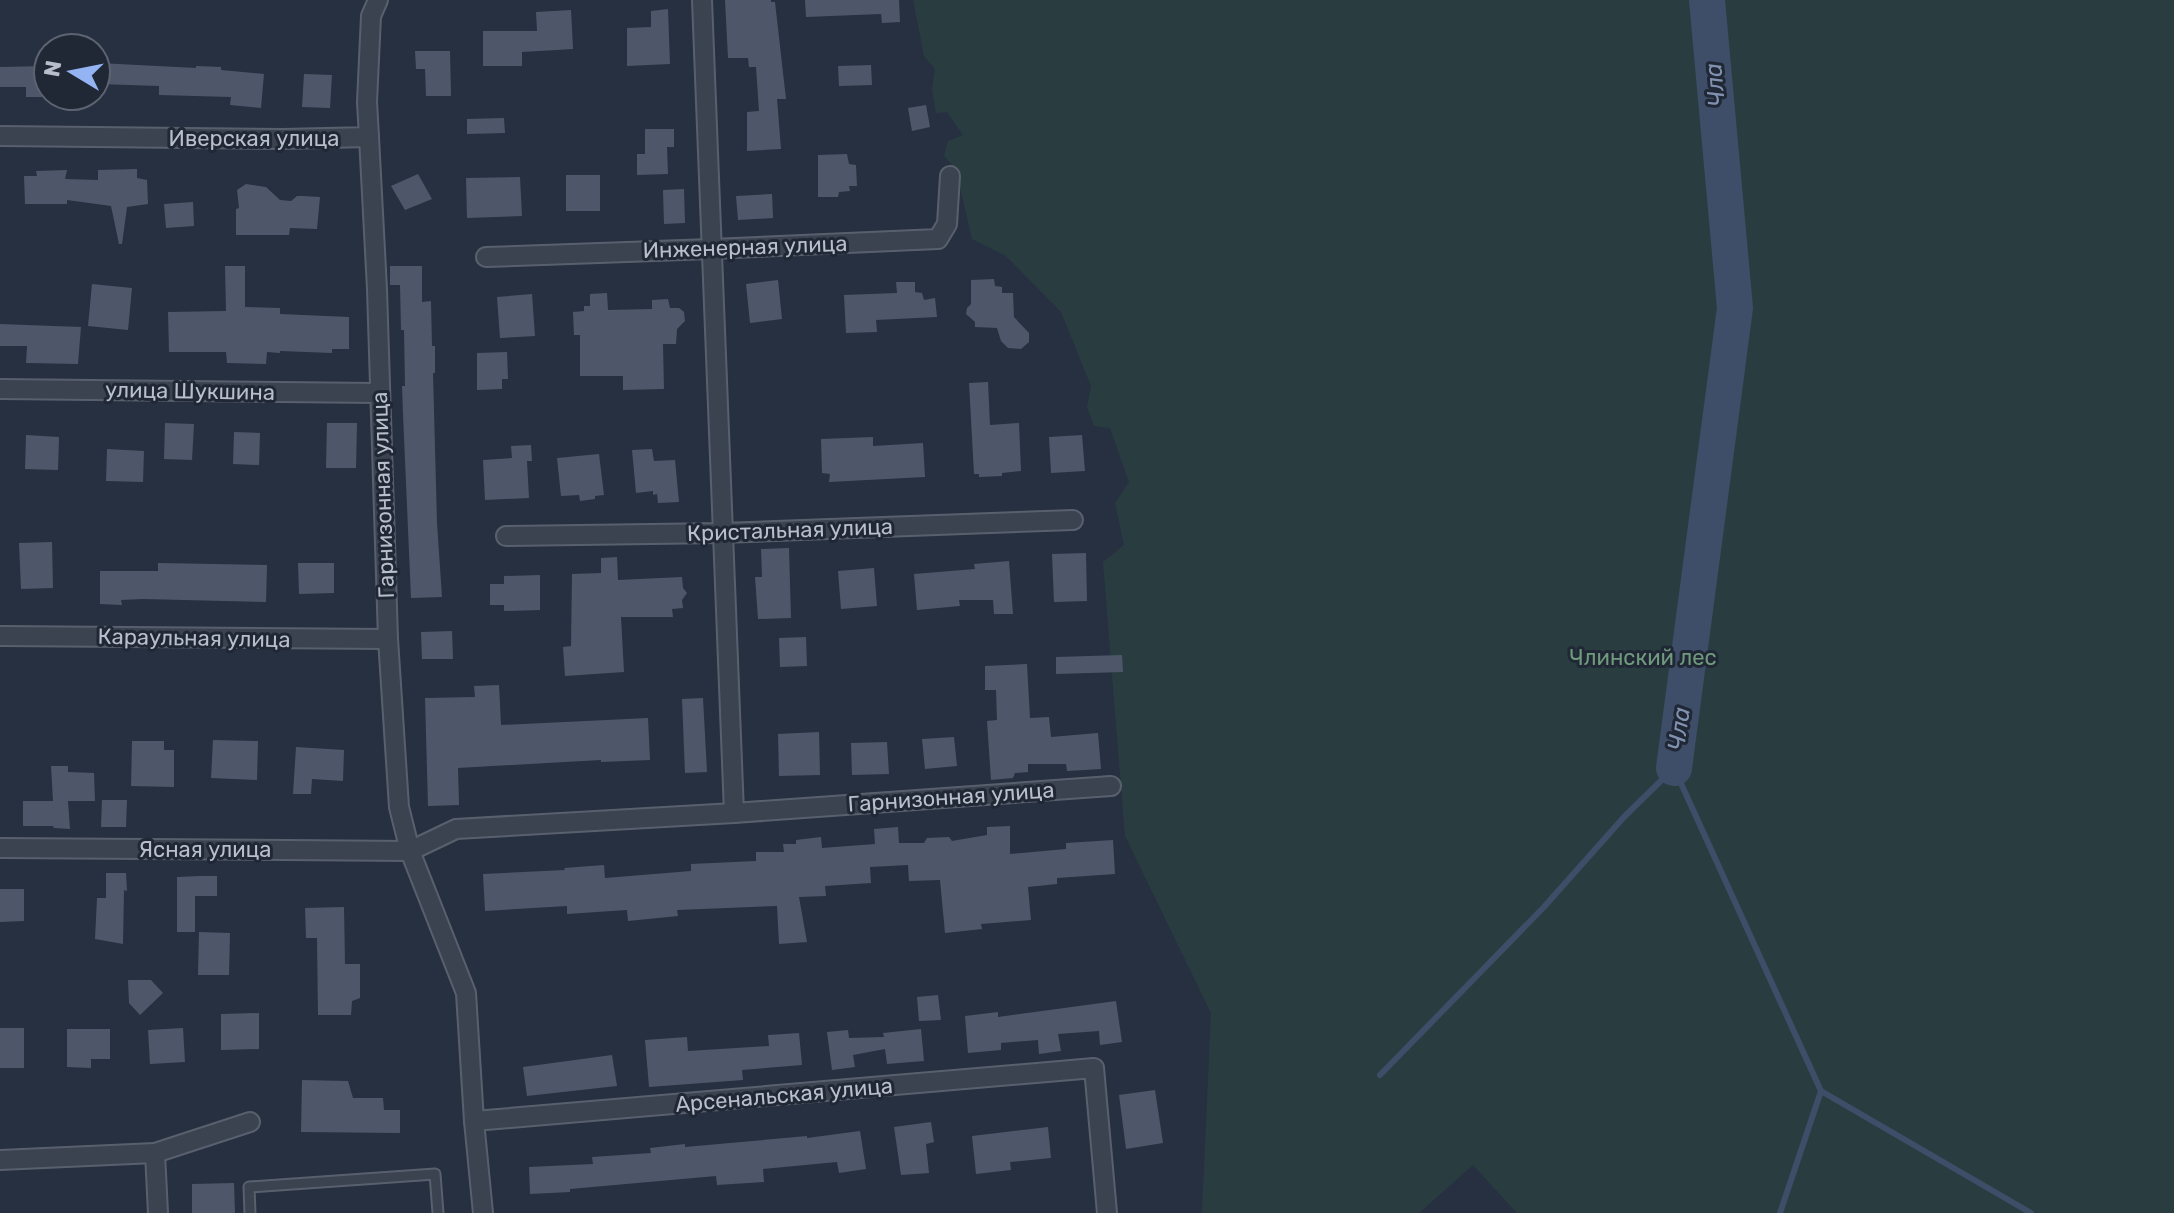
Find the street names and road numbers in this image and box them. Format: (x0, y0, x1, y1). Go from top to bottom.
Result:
street label: Иверская улица (169, 125, 339, 152)
street label: Инженерная улица (642, 230, 848, 264)
street label: улица Шукшина (105, 376, 275, 406)
street label: Гарнизонная улица (366, 391, 400, 599)
street label: Кристальная улица (687, 513, 893, 547)
street label: Караульная улица (97, 623, 291, 653)
street label: Гарнизонная улица (847, 776, 1055, 818)
street label: Ясная улица (139, 836, 271, 863)
street label: Арсенальская улица (674, 1072, 894, 1118)

